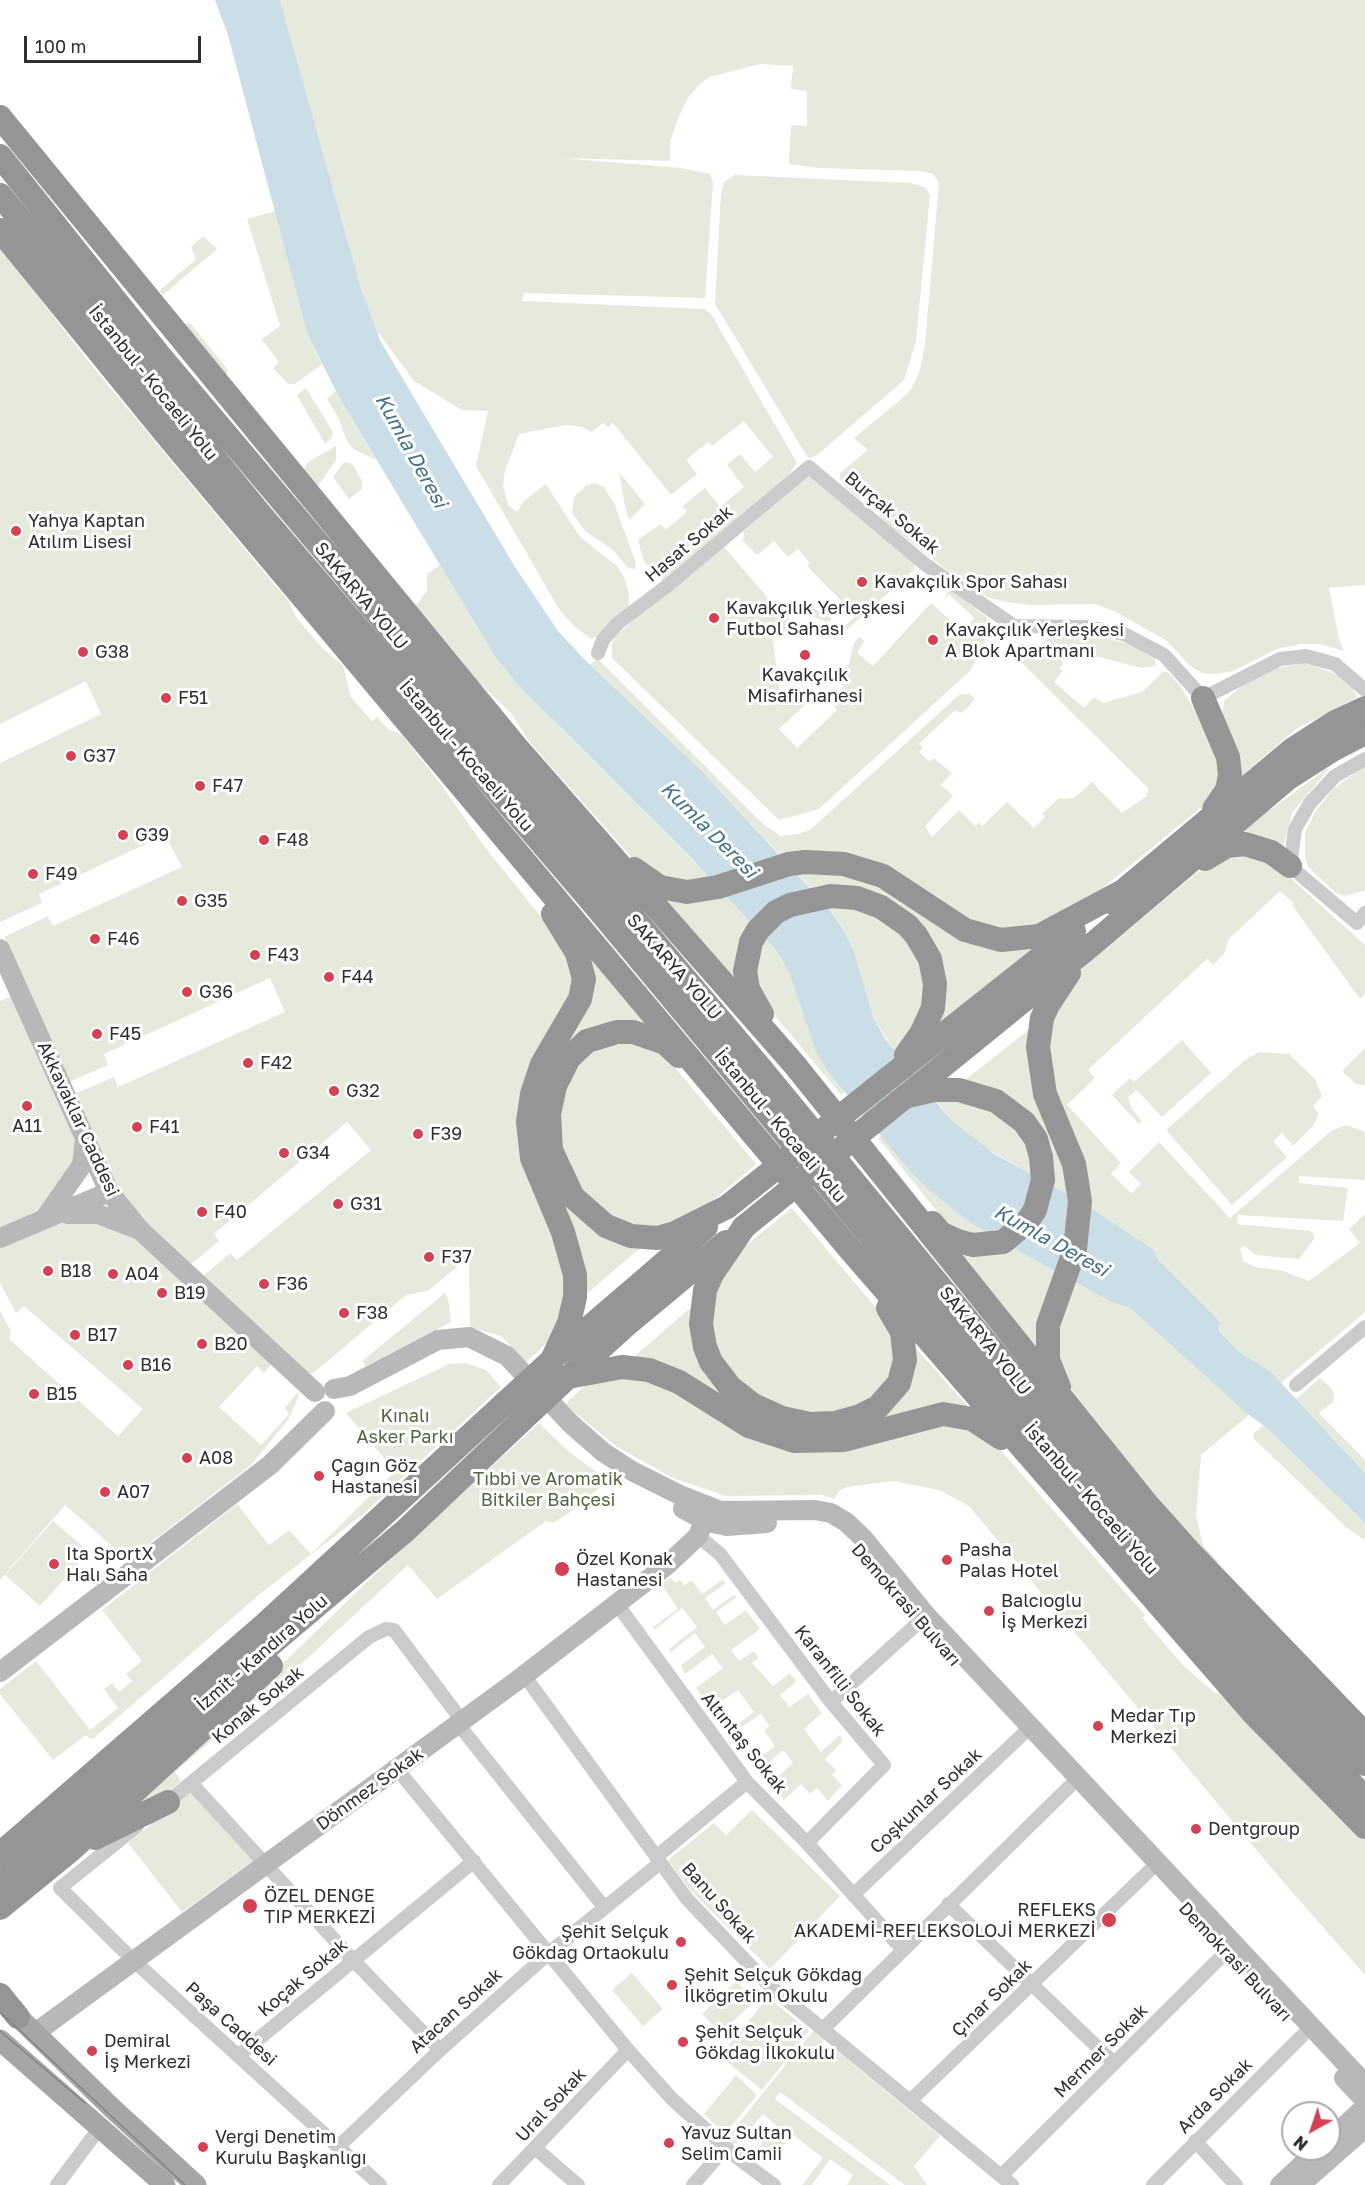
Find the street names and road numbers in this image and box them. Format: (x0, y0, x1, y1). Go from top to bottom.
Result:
street label: İstanbul - Kocaeli Yolu (84, 301, 222, 465)
street label: Burçak Sokak (840, 467, 944, 559)
street label: Hasat Sokak (641, 501, 737, 587)
street label: SAKARYA YOLU (310, 538, 412, 654)
street label: İstanbul - Kocaeli Yolu (395, 676, 537, 836)
street label: SAKARYA YOLU (622, 910, 726, 1024)
street label: Akkavaklar Caddesi (33, 1038, 123, 1200)
street label: İstanbul - Kocaeli Yolu (710, 1045, 850, 1207)
street label: SAKARYA YOLU (935, 1282, 1035, 1400)
street label: İstanbul - Kocaeli Yolu (1020, 1419, 1162, 1579)
street label: Demokrasi Bulvarı (847, 1539, 965, 1671)
street label: İzmit - Kandıra Yolu (192, 1590, 332, 1716)
street label: Karanfilli Sokak (790, 1621, 890, 1741)
street label: Konak Sokak (208, 1662, 308, 1748)
street label: Altıntaş Sokak (697, 1688, 791, 1798)
street label: Dönmez Sokak (312, 1743, 428, 1835)
street label: Coşkunlar Sokak (866, 1744, 986, 1858)
street label: Banu Sokak (677, 1858, 761, 1948)
street label: Demokrasi Bulvarı (1174, 1898, 1296, 2026)
street label: Koçak Sokak (254, 1934, 352, 2022)
street label: Çınar Sokak (948, 1955, 1036, 2041)
street label: Atacan Sokak (405, 1964, 507, 2058)
street label: Paşa Caddesi (181, 1977, 281, 2071)
street label: Mermer Sokak (1050, 2000, 1152, 2102)
street label: Arda Sokak (1173, 2054, 1257, 2138)
street label: Ural Sokak (511, 2064, 591, 2146)

